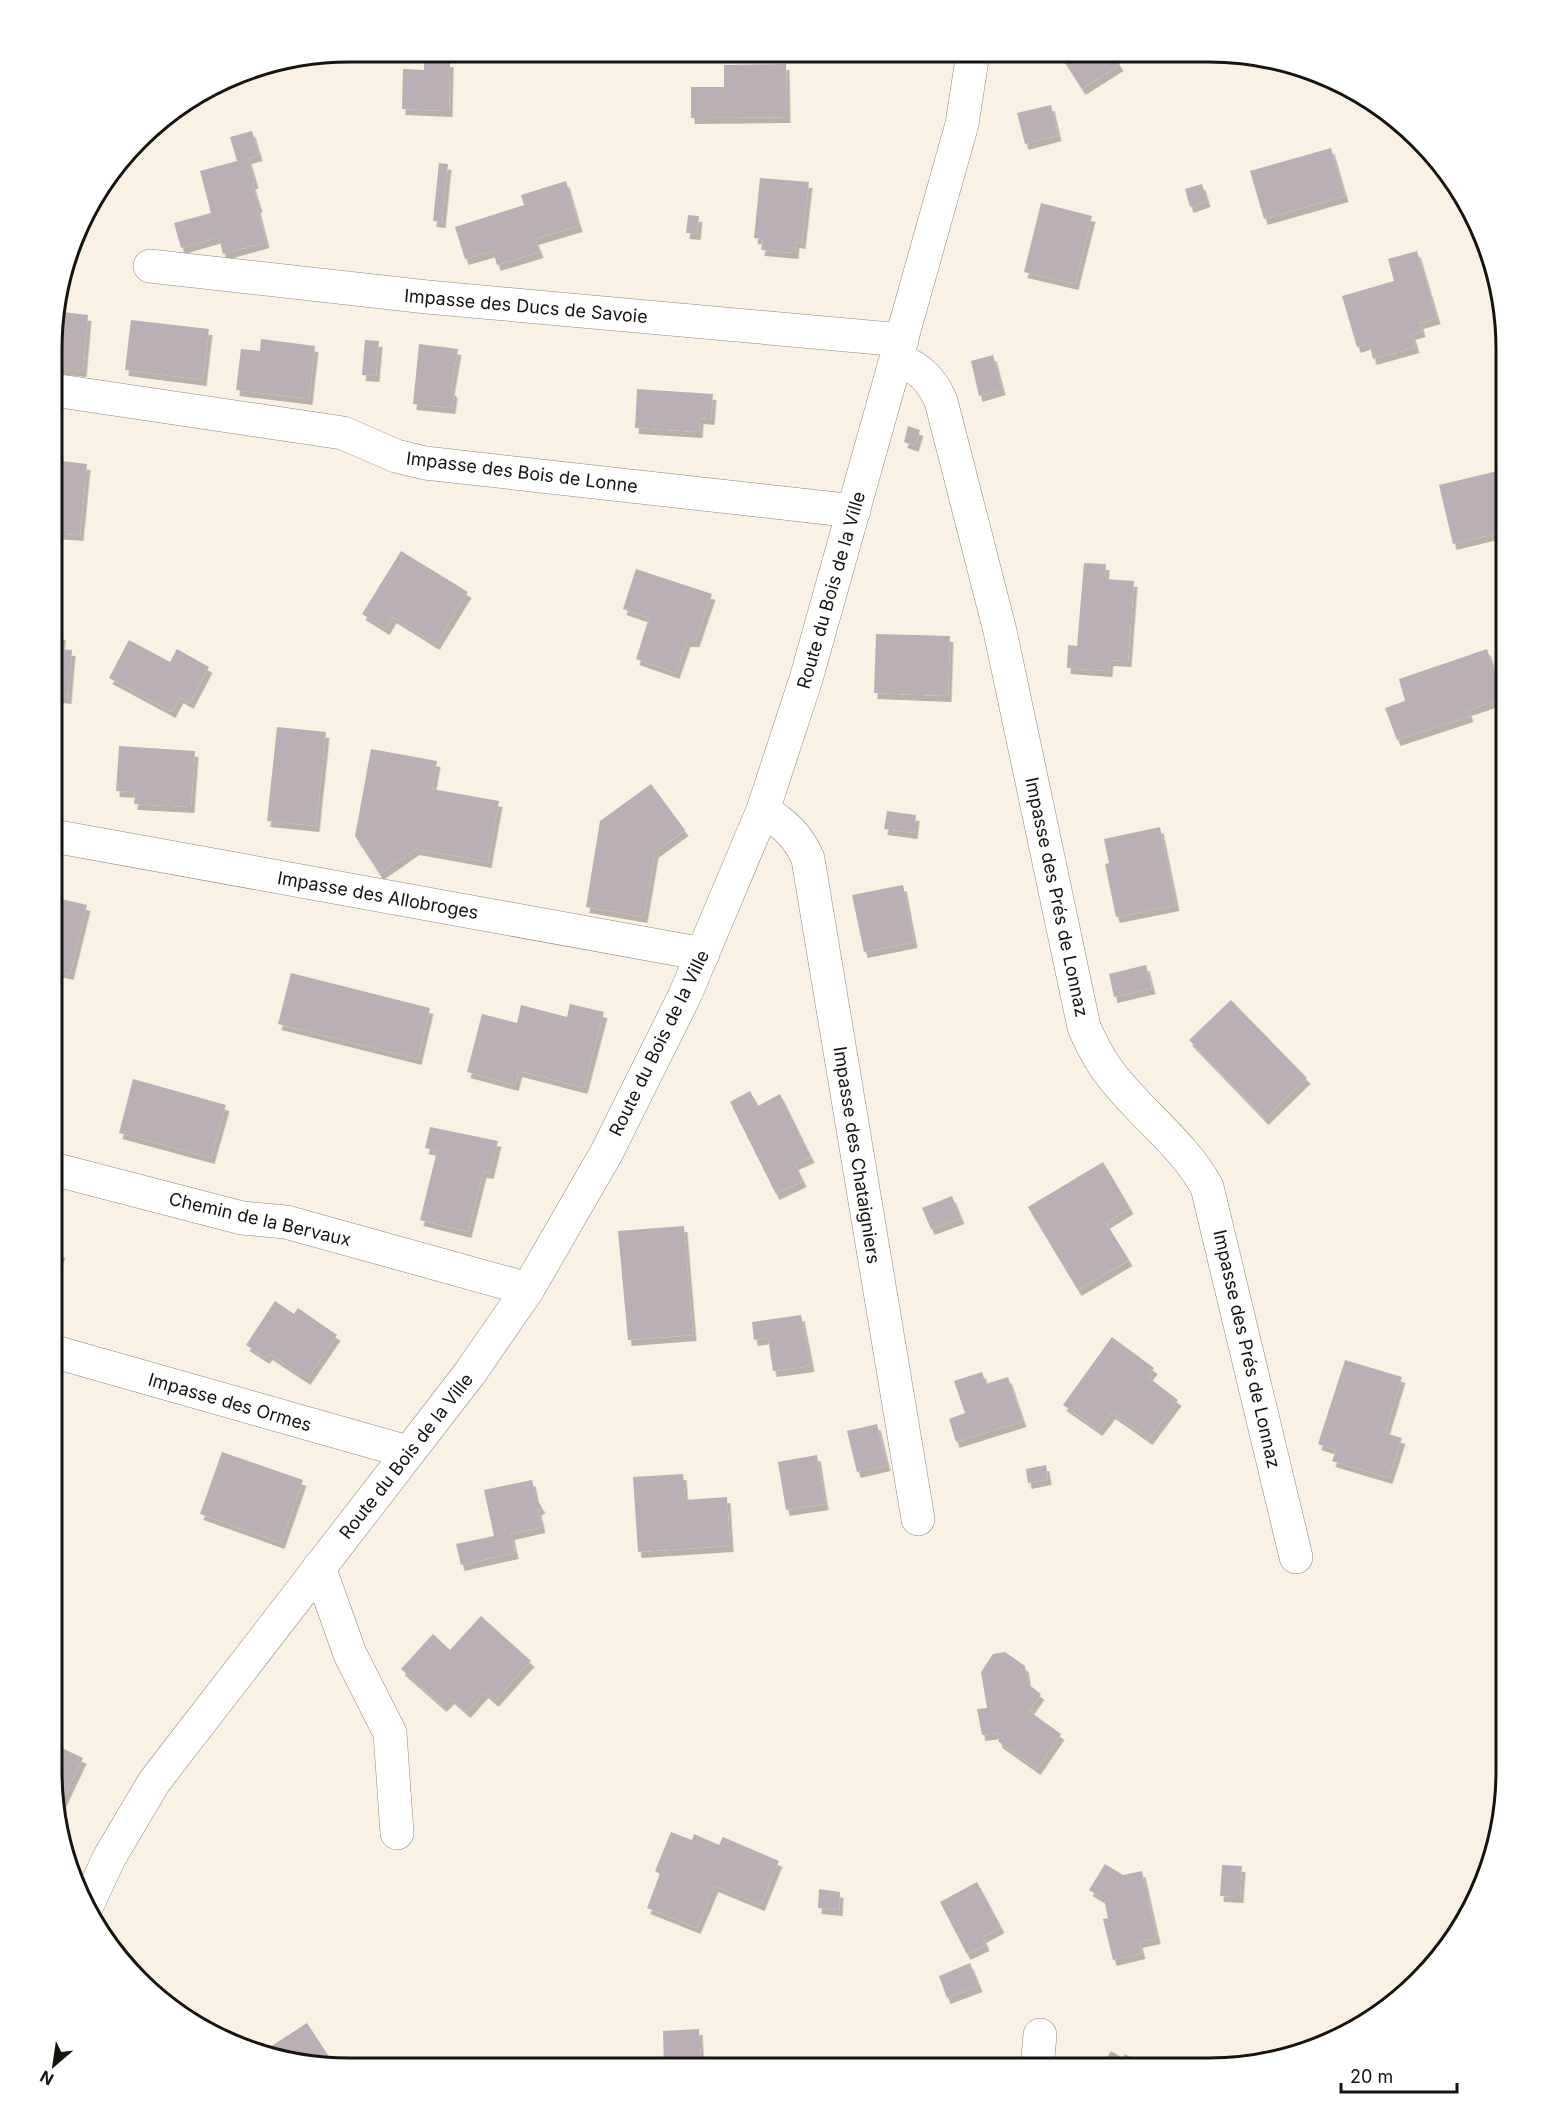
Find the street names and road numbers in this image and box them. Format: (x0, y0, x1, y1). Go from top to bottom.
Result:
street label: Impasse des Ducs de Savoie (403, 285, 649, 327)
street label: Impasse des Bois de Lonne (405, 447, 639, 497)
street label: Route du Bois de la Ville (793, 489, 869, 691)
street label: Impasse des Prés de Lonnaz (1021, 775, 1093, 1019)
street label: Impasse des Allobroges (276, 867, 480, 923)
street label: Route du Bois de la Ville (605, 947, 713, 1139)
street label: Impasse des Chataigniers (829, 1045, 885, 1265)
street label: Chemin de la Bervaux (167, 1188, 353, 1250)
street label: Impasse des Prés de Lonnaz (1209, 1228, 1285, 1470)
street label: Impasse des Ormes (146, 1369, 314, 1435)
street label: Route du Bois de la Ville (335, 1369, 477, 1543)

